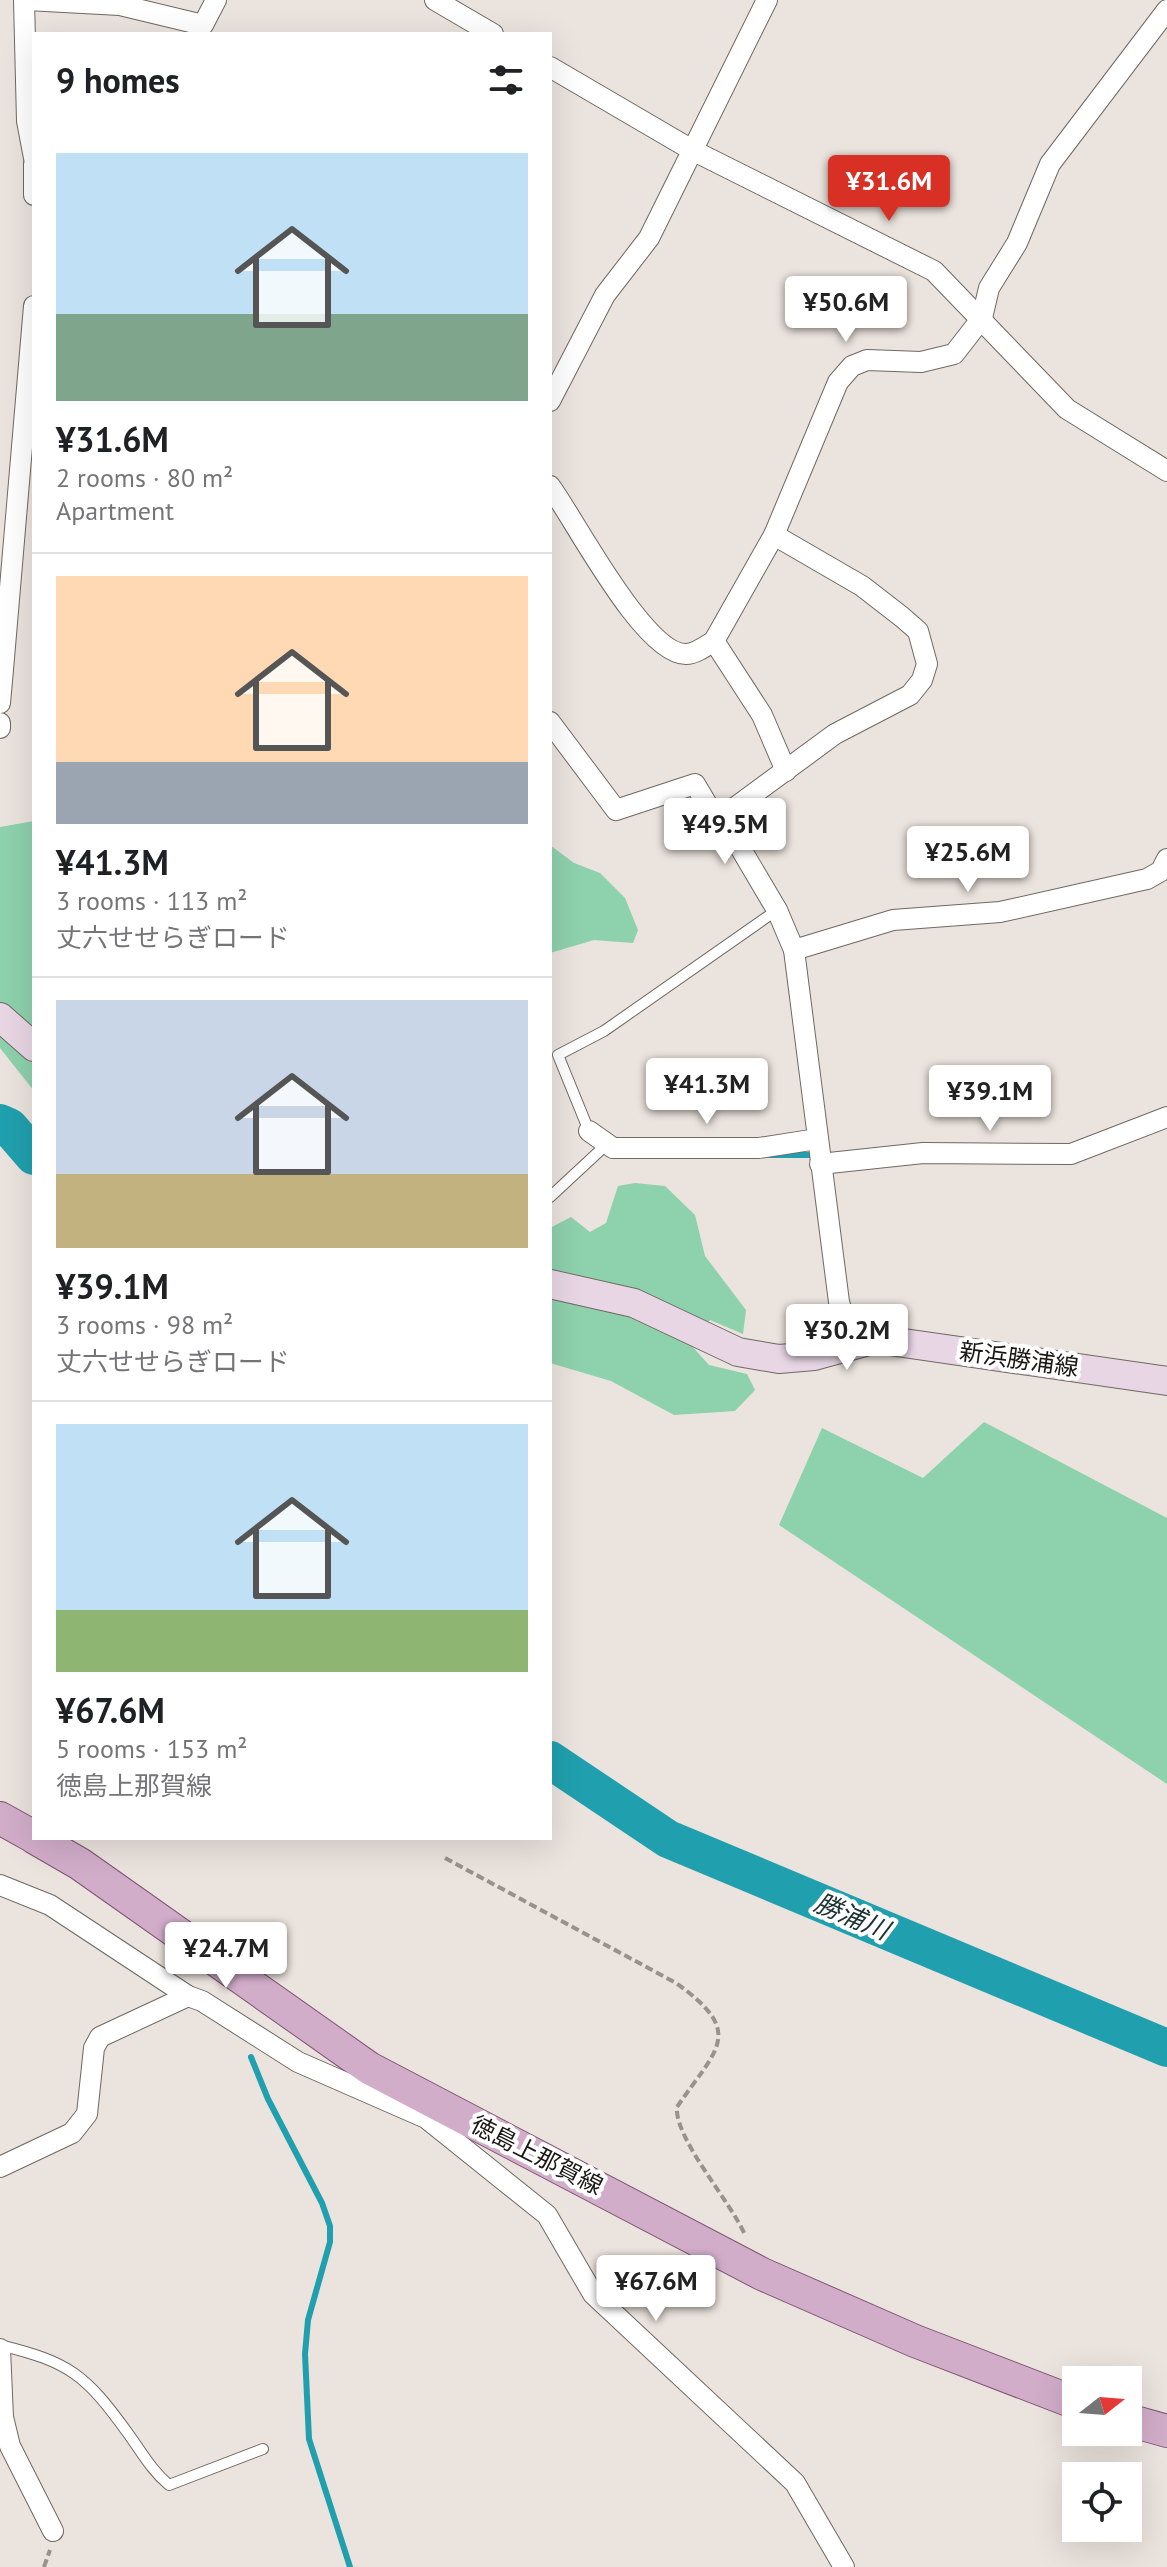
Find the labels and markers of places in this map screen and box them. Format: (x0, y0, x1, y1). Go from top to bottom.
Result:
pin: ¥31.6M (824, 155, 954, 223)
pin: ¥50.6M (781, 276, 911, 344)
pin: ¥49.5M (660, 798, 790, 866)
pin: ¥25.6M (903, 826, 1033, 894)
pin: ¥41.3M (642, 1058, 772, 1126)
pin: ¥39.1M (925, 1065, 1055, 1133)
pin: ¥30.2M (782, 1304, 912, 1372)
pin: ¥24.7M (161, 1922, 291, 1990)
pin: ¥67.6M (591, 2255, 721, 2323)

